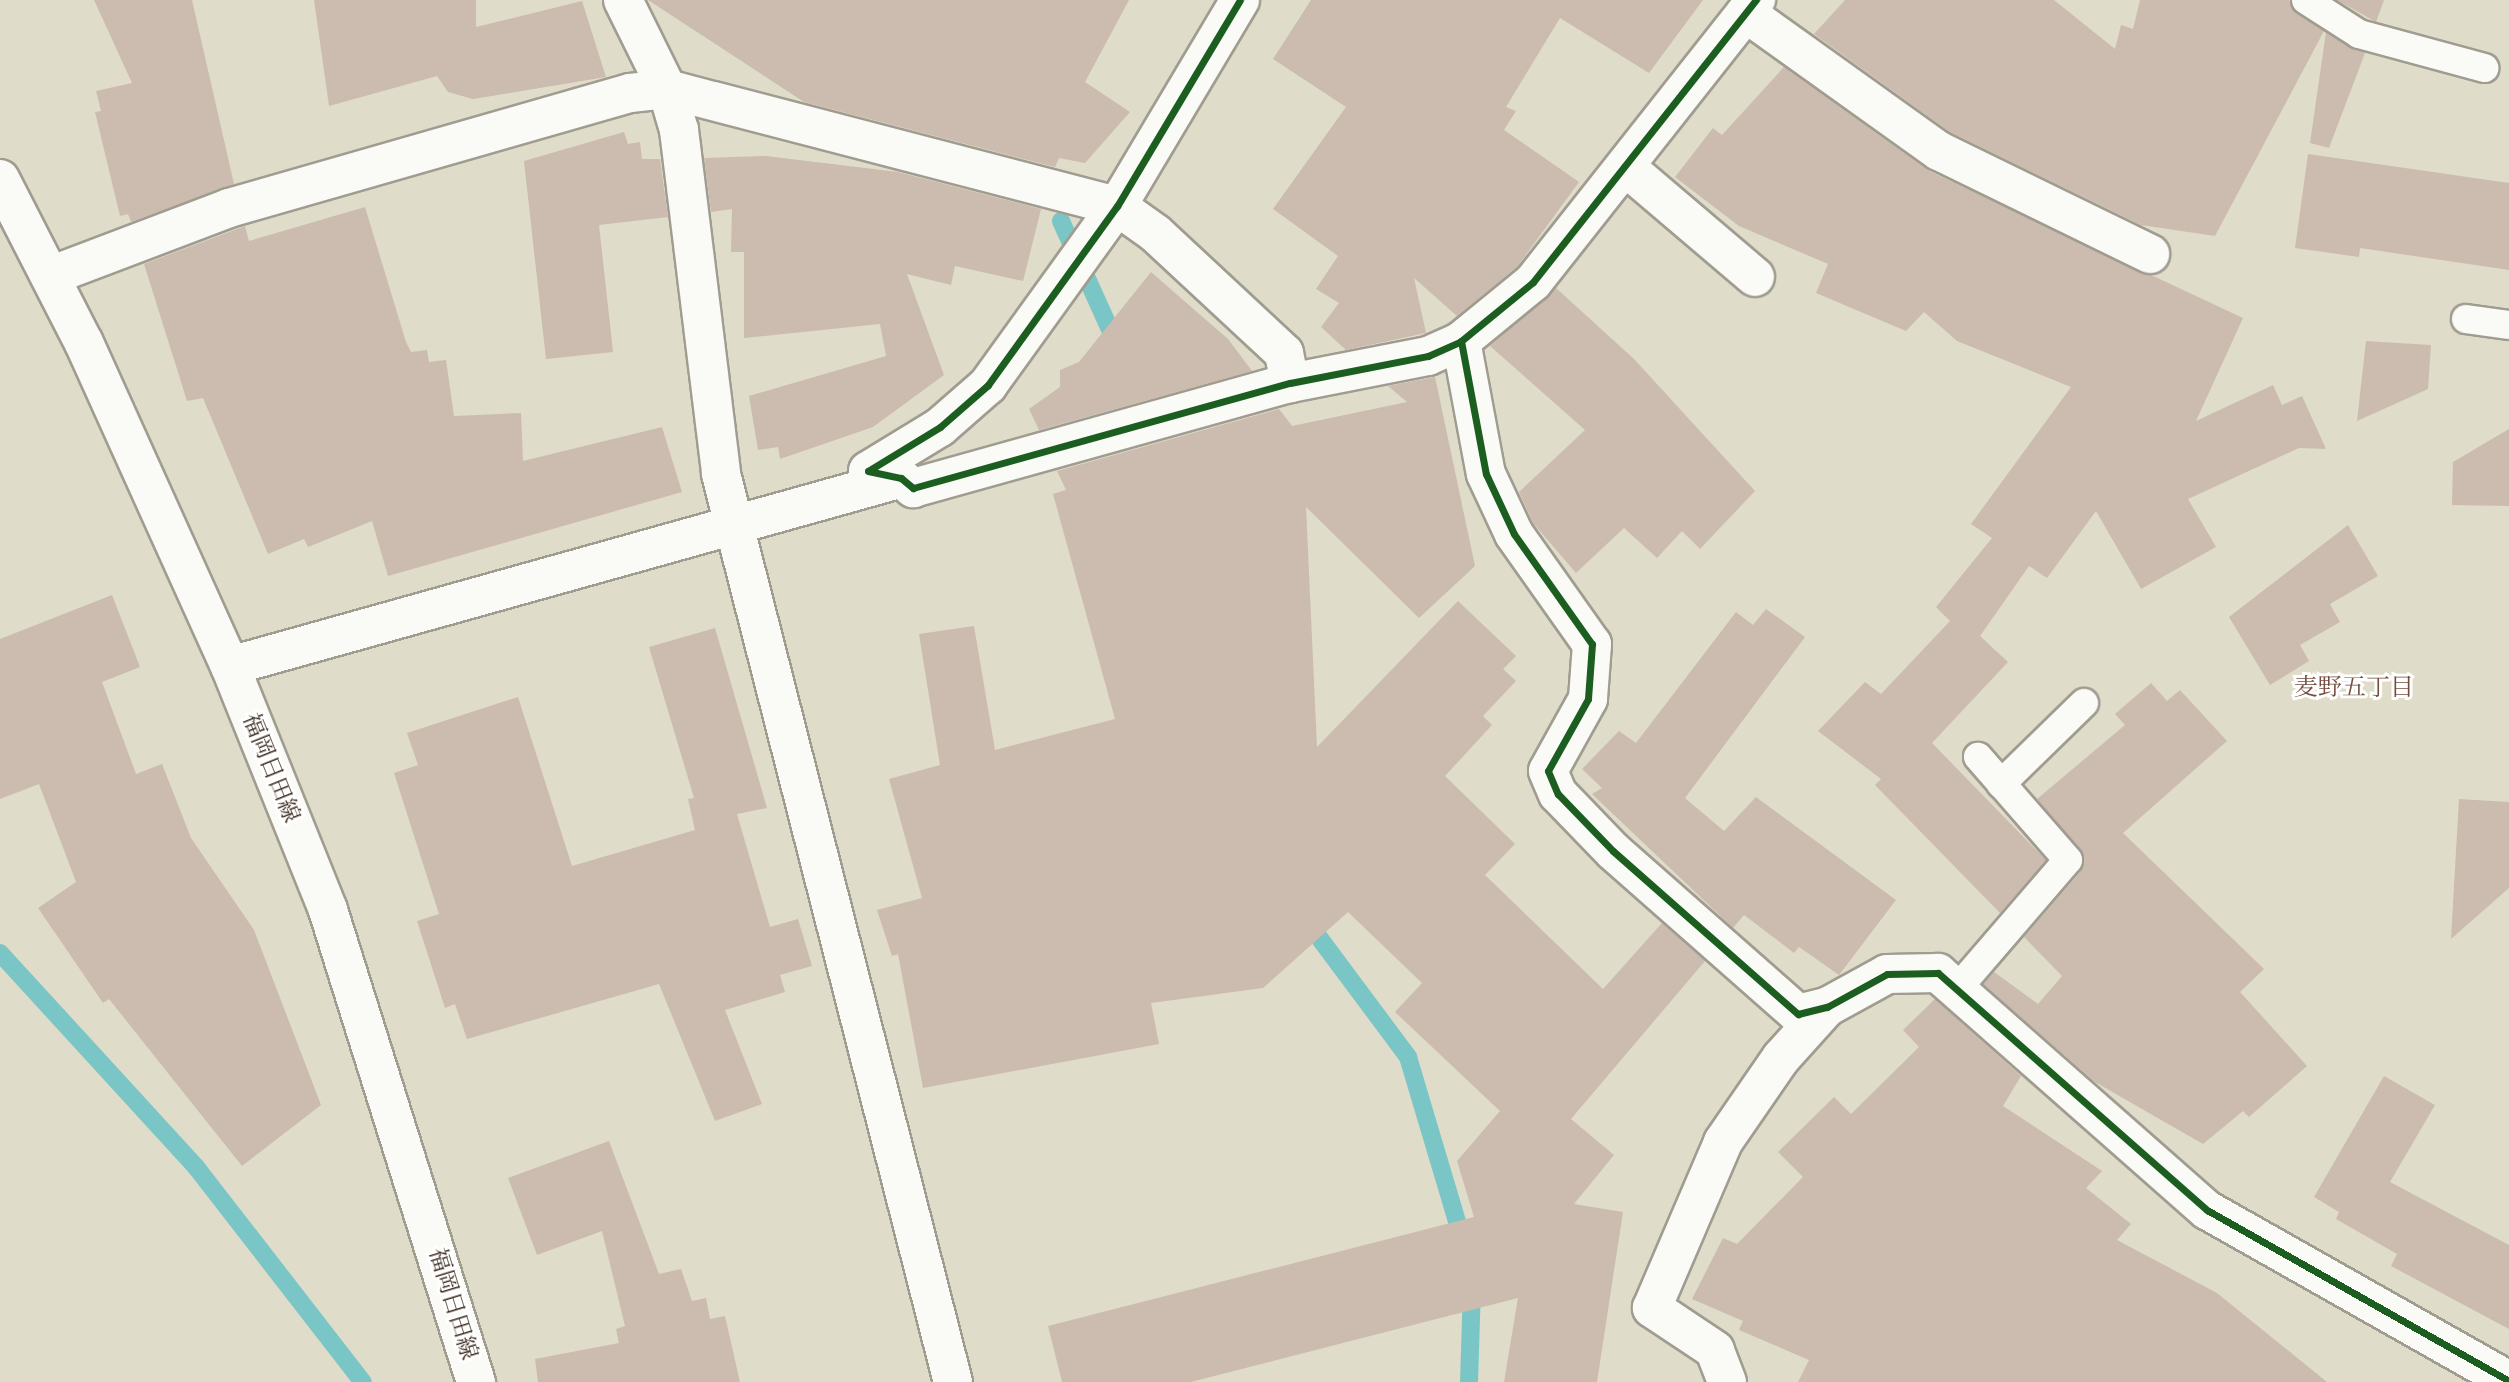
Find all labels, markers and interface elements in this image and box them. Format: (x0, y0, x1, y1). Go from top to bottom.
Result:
district label: 麦野五丁目 (2294, 675, 2414, 703)
street label: 福岡日田線 (237, 710, 305, 826)
street label: 福岡日田線 (423, 1245, 483, 1363)

